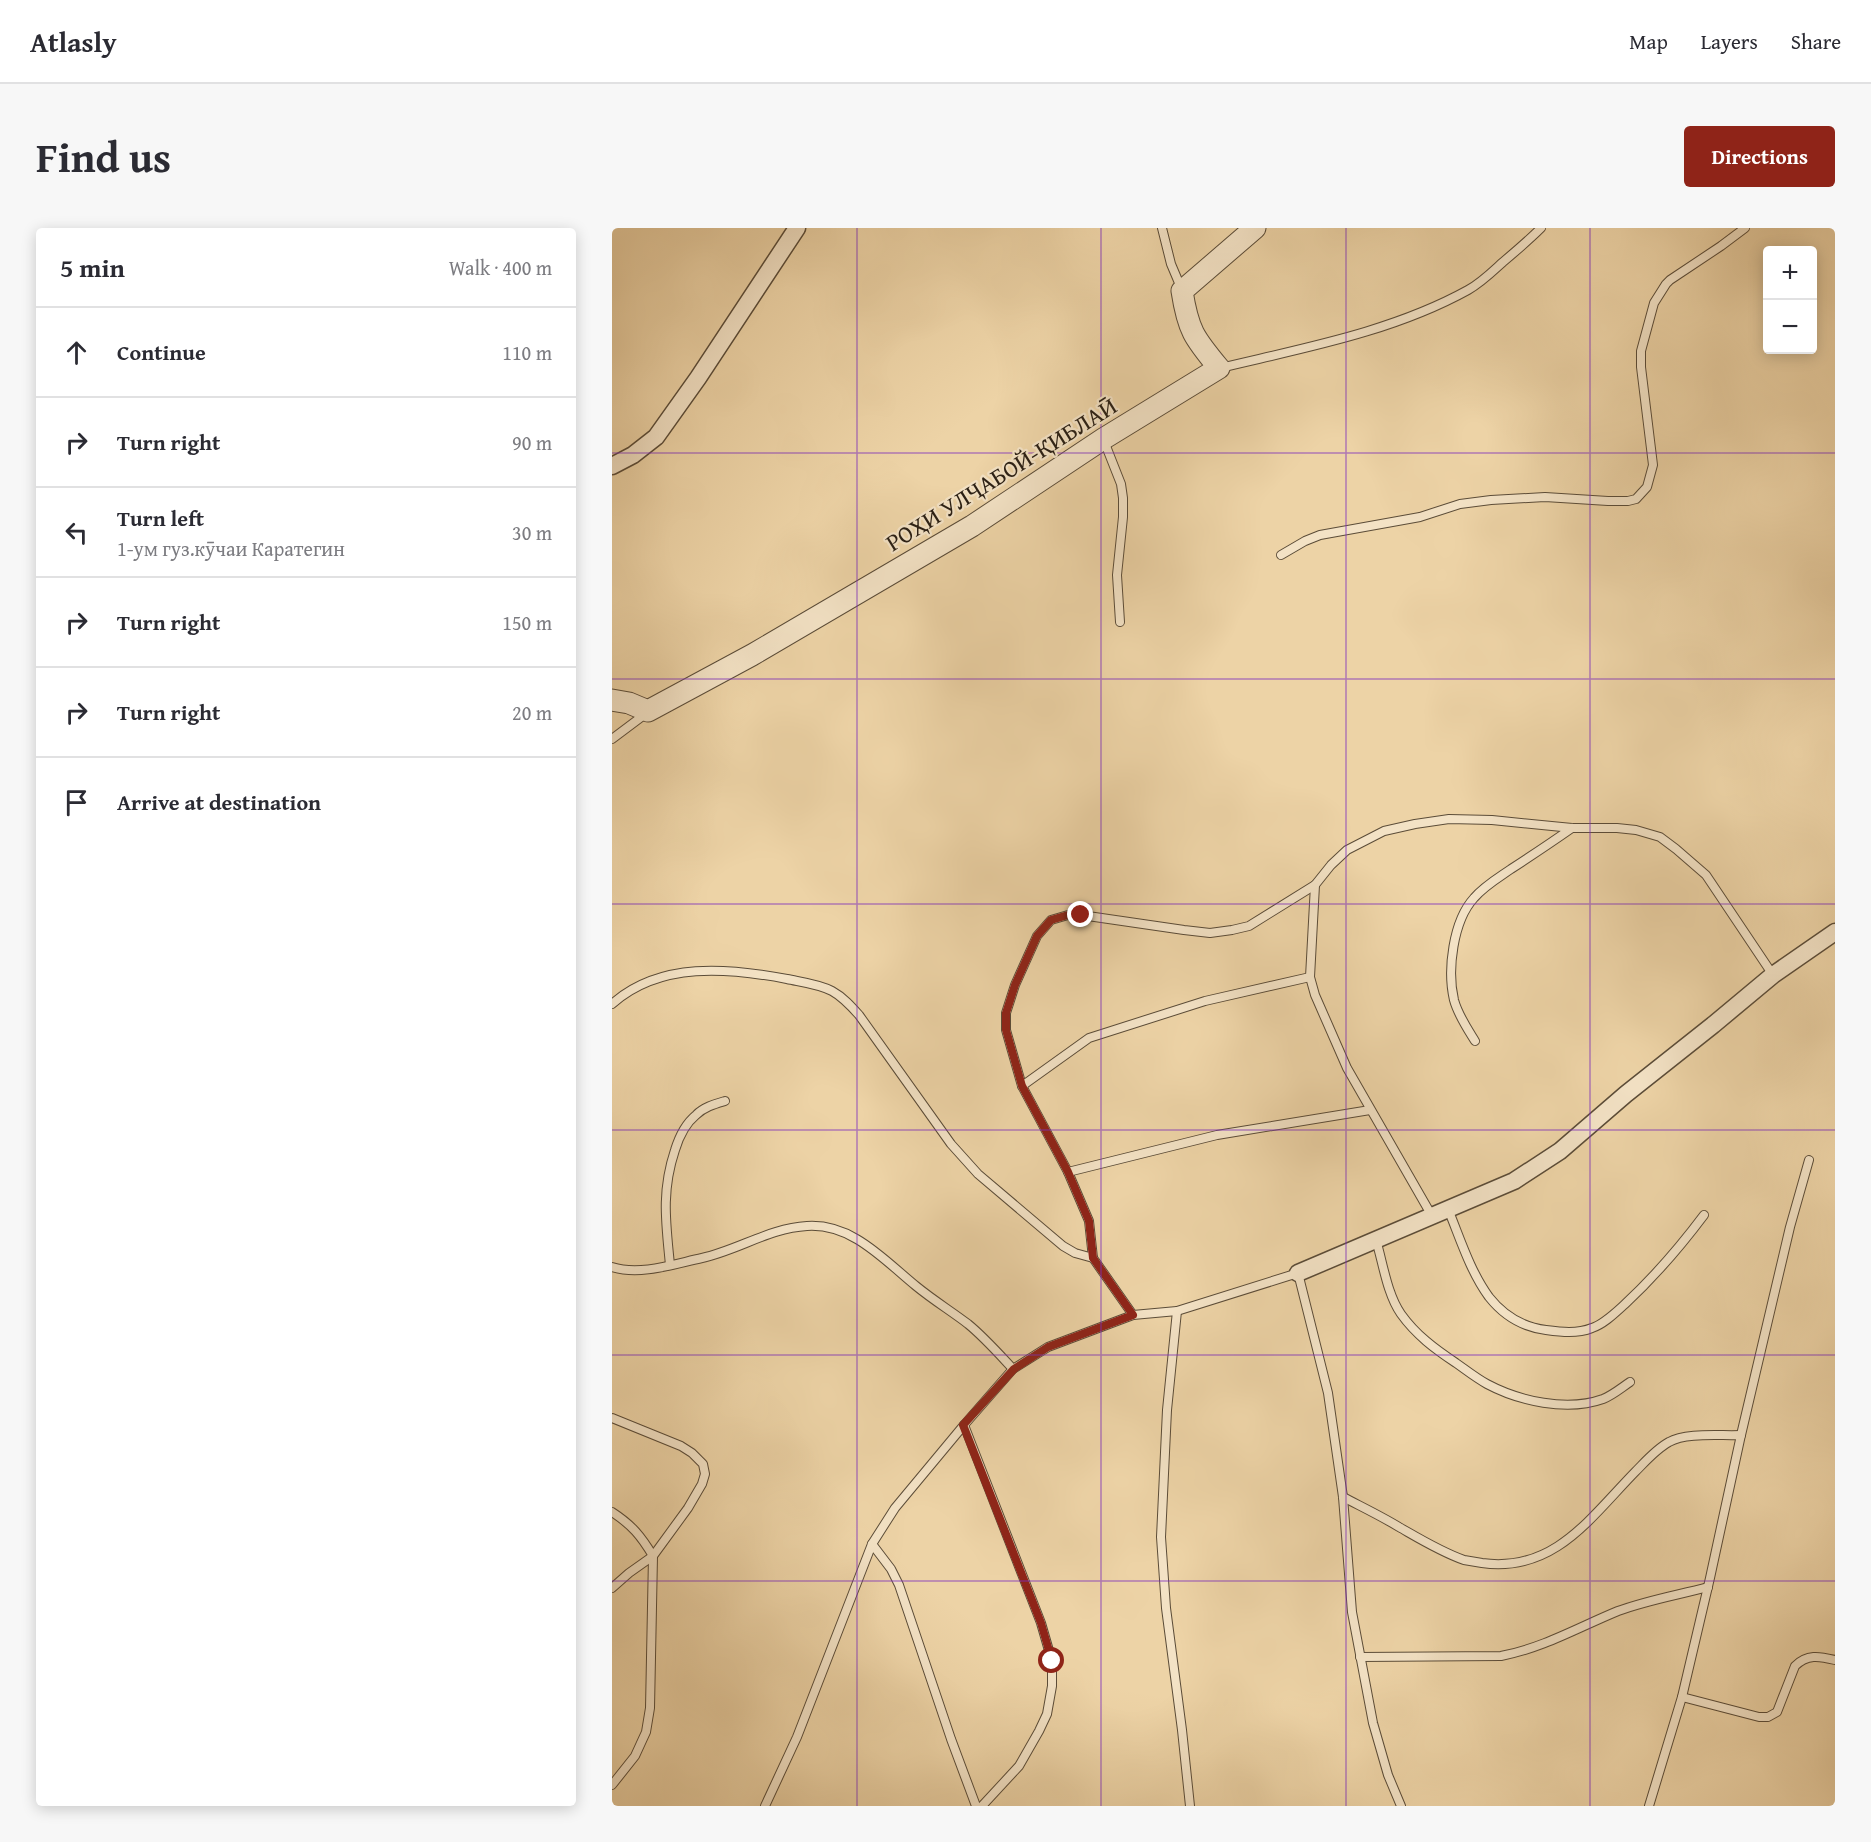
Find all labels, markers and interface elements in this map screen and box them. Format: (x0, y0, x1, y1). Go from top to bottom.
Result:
text: Atlasly (30, 21, 117, 62)
text: Map (1629, 26, 1668, 57)
text: Layers (1701, 26, 1758, 57)
text: Share (1791, 26, 1841, 57)
text: Find us (36, 126, 171, 187)
button: Directions (1684, 126, 1835, 187)
map controls (1763, 246, 1817, 354)
button: + (1763, 246, 1817, 300)
text: 5 min (60, 248, 125, 287)
text: Walk · 400 m (449, 253, 552, 282)
button: − (1763, 300, 1817, 354)
icon: ahead (60, 336, 93, 369)
text: Continue (117, 336, 206, 368)
text: 110 m (502, 338, 552, 367)
street label: РОҲИ УЛҶАБОЙ-ҚИБЛАӢ (879, 388, 1123, 560)
icon: right (60, 426, 93, 459)
text: Turn right (117, 426, 220, 458)
text: 90 m (512, 428, 552, 457)
text: Turn left (117, 502, 204, 534)
icon: left (60, 516, 93, 549)
text: 30 m (512, 518, 552, 547)
text: 1-ум гуз.кӯчаи Каратегин (117, 534, 345, 563)
icon: right (60, 606, 93, 639)
text: Turn right (117, 606, 220, 638)
text: 150 m (502, 608, 552, 637)
icon: right (60, 696, 93, 729)
text: Turn right (117, 696, 220, 728)
text: 20 m (512, 698, 552, 727)
icon: arrive (60, 786, 93, 819)
text: Arrive at destination (117, 786, 321, 818)
route end (1067, 901, 1093, 927)
route start (1038, 1647, 1064, 1673)

